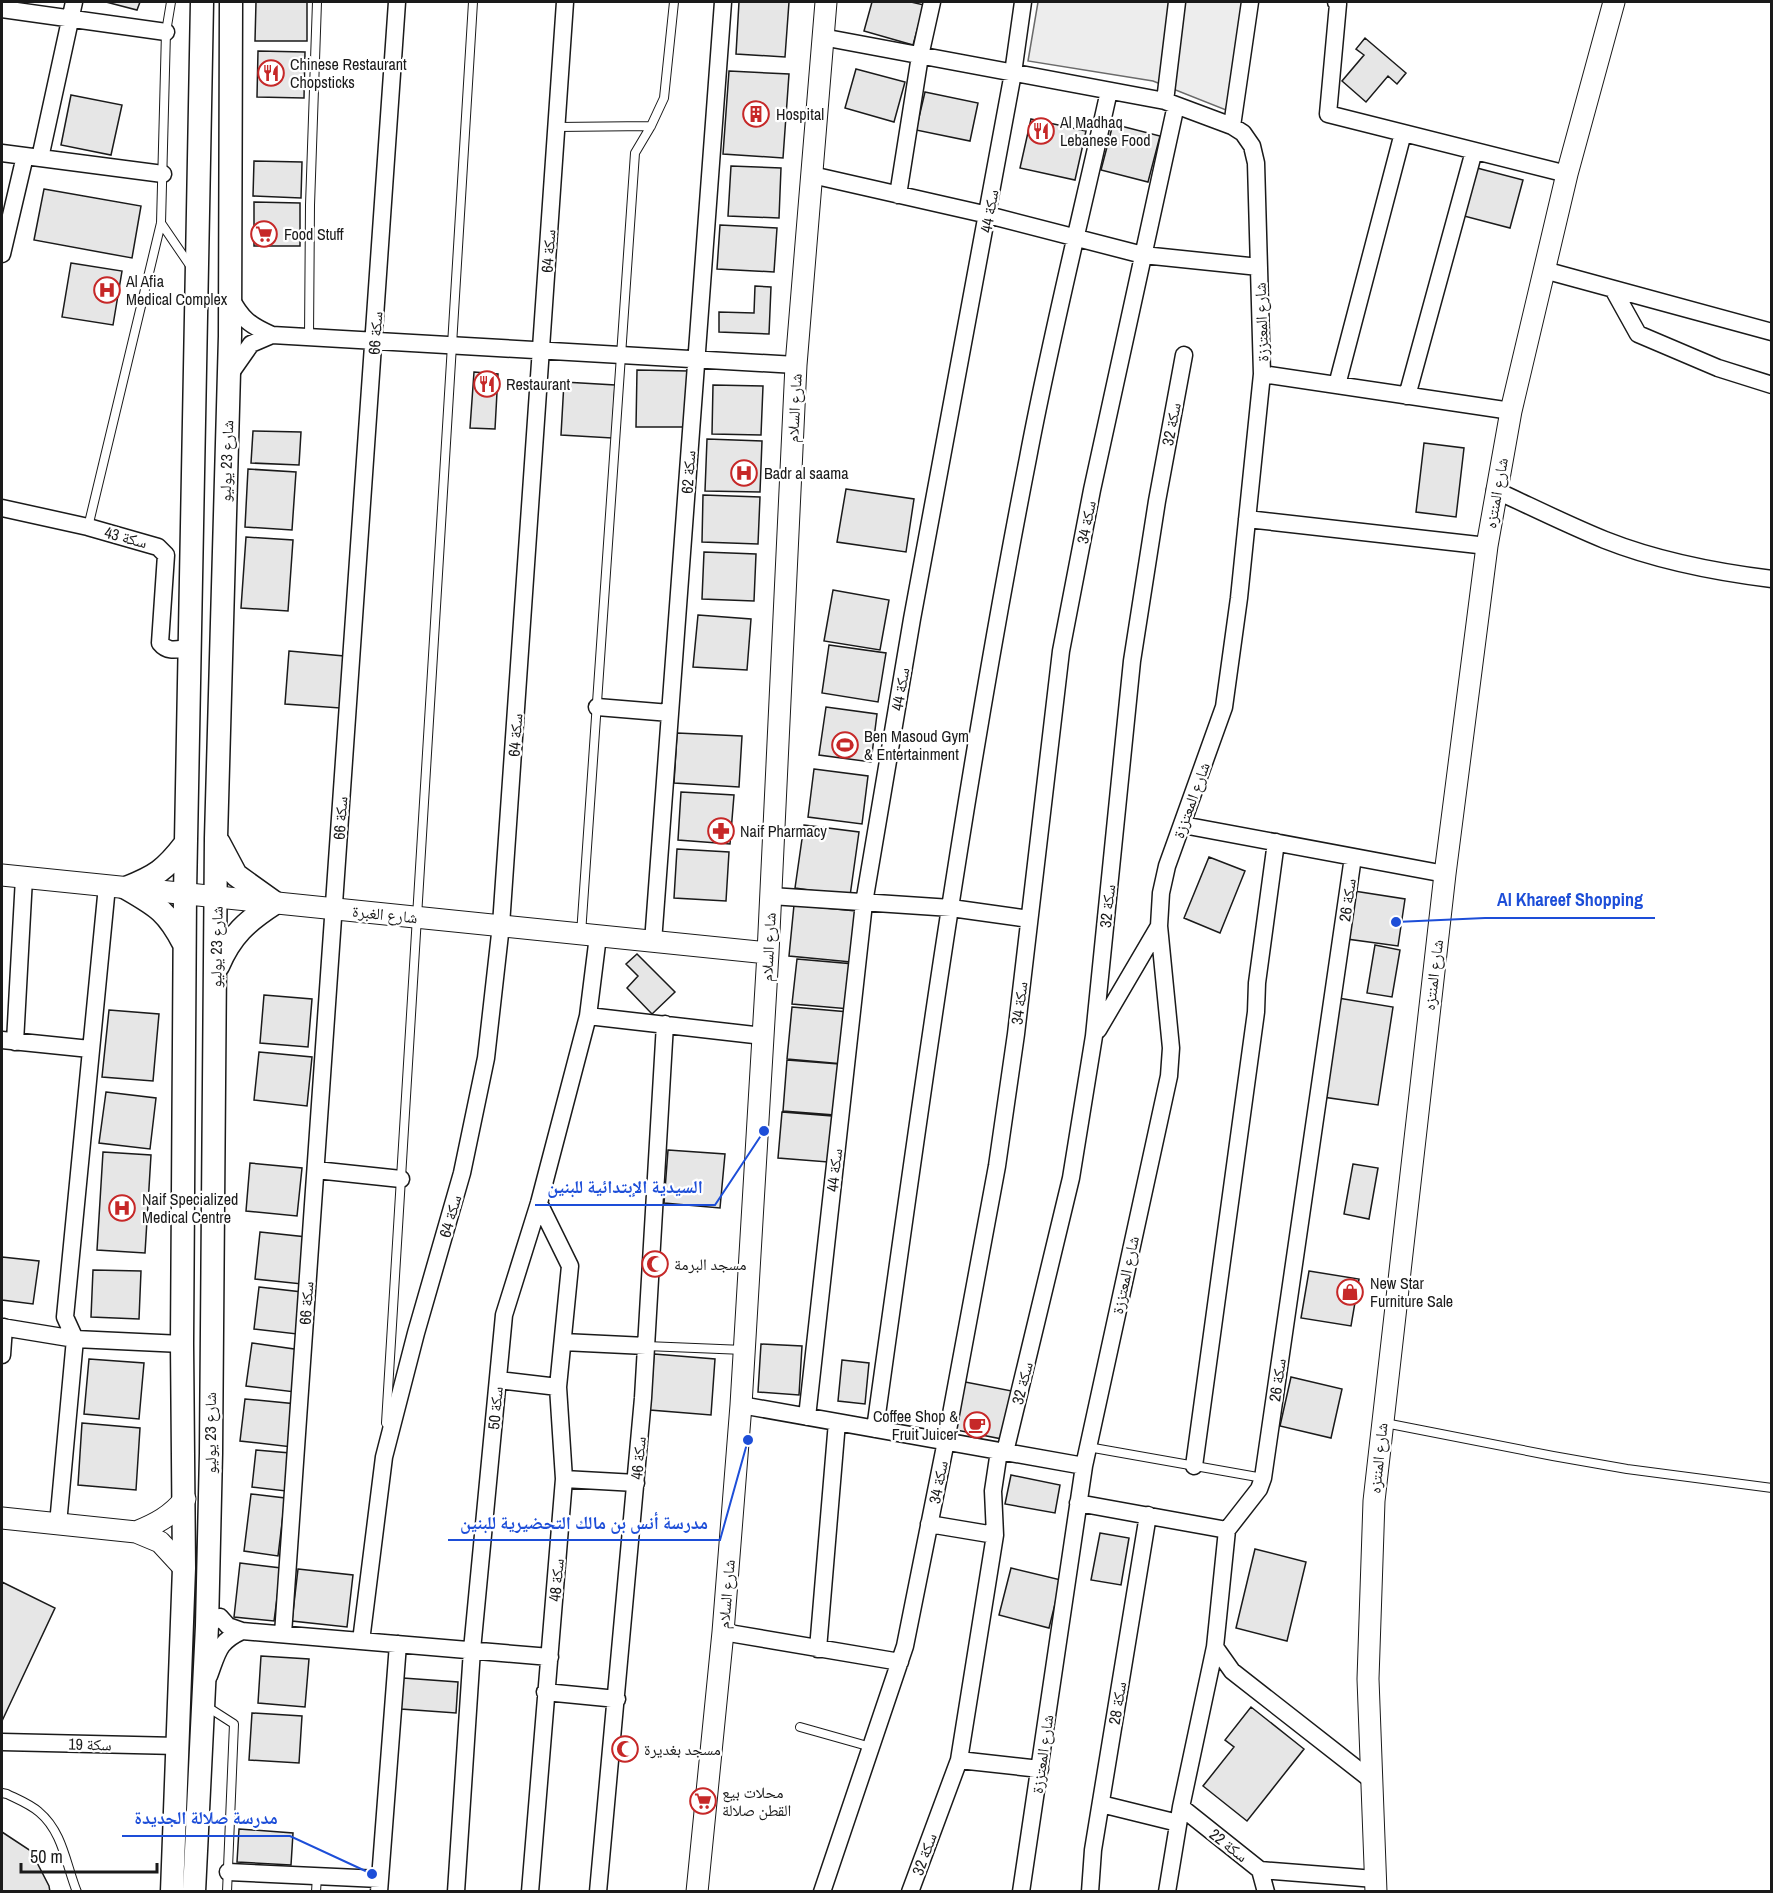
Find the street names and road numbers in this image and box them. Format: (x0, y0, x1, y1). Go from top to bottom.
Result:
street label: سكة 44 (974, 188, 1004, 234)
street label: سكة 64 (536, 229, 560, 273)
street label: شارع المعتززة (1249, 282, 1273, 362)
street label: سكة 66 (363, 311, 387, 355)
street label: شارع السلام (781, 373, 807, 443)
street label: سكة 32 (1156, 401, 1186, 447)
street label: شارع 23 يوليو (214, 420, 238, 502)
street label: سكة 62 (676, 450, 700, 494)
street label: شارع المنتزه (1479, 456, 1513, 530)
street label: سكة 34 (1071, 499, 1101, 545)
street label: سكة 43 (102, 521, 150, 553)
street label: سكة 44 (885, 666, 915, 712)
street label: سكة 64 (503, 713, 527, 757)
street label: شارع المعتززة (1167, 759, 1215, 841)
street label: سكة 66 (328, 796, 352, 840)
street label: سكة 26 (1333, 877, 1361, 923)
street label: سكة 32 (1094, 883, 1120, 929)
street label: شارع الغبرة (351, 900, 419, 928)
street label: شارع 23 يوليو (204, 906, 228, 988)
street label: شارع السلام (755, 912, 781, 982)
street label: شارع المنتزه (1418, 938, 1448, 1012)
street label: سكة 34 (1005, 980, 1033, 1026)
street label: سكة 44 (821, 1147, 847, 1193)
street label: سكة 64 (433, 1192, 467, 1240)
street label: شارع المعتززة (1106, 1234, 1144, 1316)
street label: سكة 66 (294, 1281, 318, 1325)
street label: سكة 26 (1263, 1357, 1291, 1403)
street label: سكة 32 (1006, 1359, 1038, 1407)
street label: سكة 50 (482, 1385, 508, 1431)
street label: شارع 23 يوليو (199, 1392, 221, 1474)
street label: شارع المنتزه (1363, 1421, 1393, 1495)
street label: سكة 46 (625, 1435, 651, 1481)
street label: سكة 34 (923, 1459, 953, 1505)
street label: سكة 48 (543, 1557, 569, 1603)
street label: شارع السلام (712, 1558, 740, 1630)
street label: سكة 28 (1103, 1680, 1131, 1726)
street label: شارع المعتززة (1026, 1713, 1058, 1795)
street label: سكة 19 (68, 1733, 112, 1755)
street label: سكة 22 (1205, 1823, 1253, 1867)
street label: سكة 32 (906, 1830, 942, 1878)

